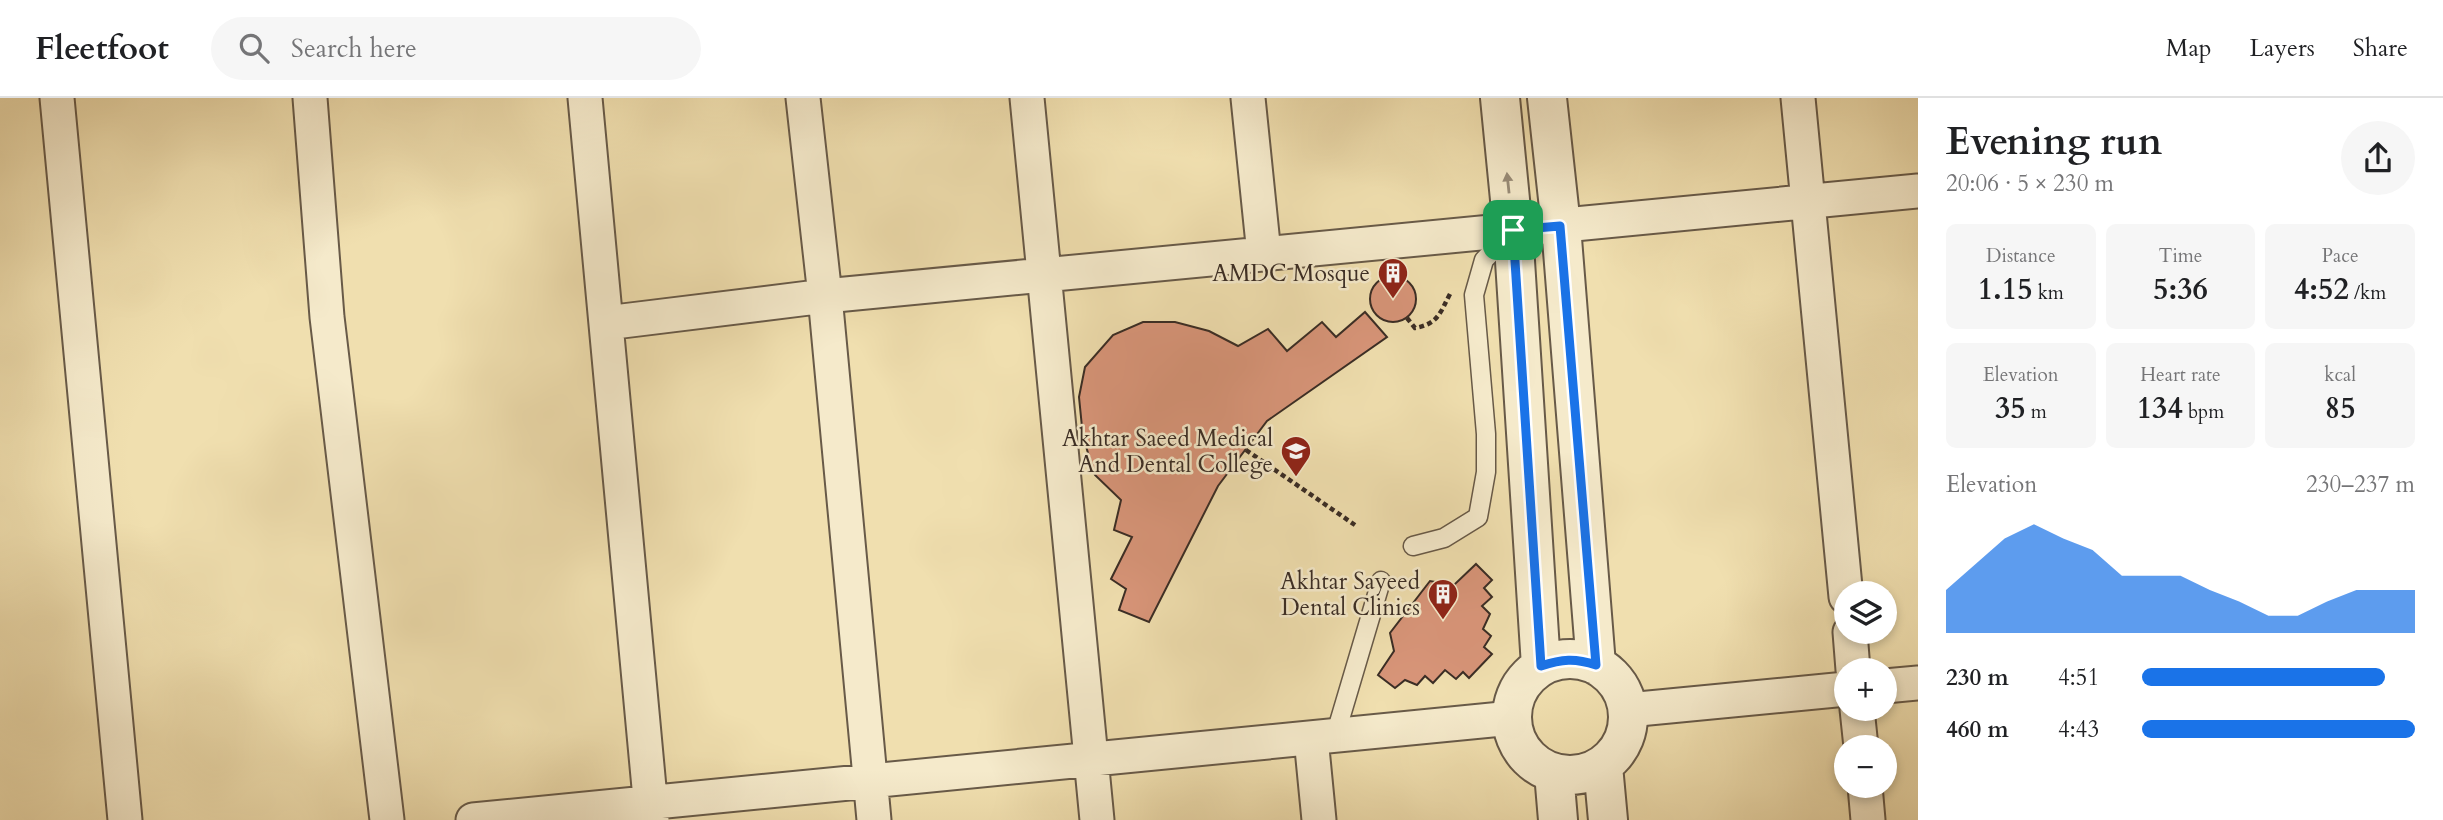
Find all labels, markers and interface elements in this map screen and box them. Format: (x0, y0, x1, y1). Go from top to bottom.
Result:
search box (211, 17, 701, 80)
text: Fleetfoot (35, 26, 169, 71)
icon: search (235, 29, 273, 67)
text: Search here (291, 31, 417, 66)
text: Map (2166, 32, 2212, 65)
text: Layers (2250, 32, 2315, 65)
text: Share (2353, 32, 2408, 65)
text: Evening run (1946, 116, 2162, 168)
button: share (2341, 121, 2415, 195)
text: 20:06 · 5 × 230 m (1946, 168, 2114, 199)
one-way arrow (1502, 172, 1513, 194)
pin (1483, 200, 1543, 260)
icon: arrive (1494, 211, 1532, 249)
text: Distance (1986, 243, 2056, 269)
text: Time (2159, 243, 2202, 269)
text: Pace (2322, 243, 2359, 269)
building icon: AMDC Mosque (1376, 256, 1410, 300)
place label: AMDC Mosque (1212, 258, 1370, 289)
text: 1.15 (1978, 269, 2033, 310)
text: 5:36 (2153, 269, 2208, 310)
text: 4:52 (2294, 269, 2349, 310)
text: km (2033, 280, 2064, 306)
text: /km (2349, 280, 2386, 306)
text: Elevation (1983, 362, 2059, 388)
text: Heart rate (2140, 362, 2221, 388)
text: kcal (2324, 362, 2356, 388)
text: 35 (1995, 388, 2026, 429)
text: 134 (2137, 388, 2183, 429)
text: 85 (2325, 388, 2356, 429)
text: m (2026, 399, 2047, 425)
text: bpm (2183, 399, 2224, 425)
place label: Akhtar Saeed Medical And Dental College (1062, 423, 1273, 480)
school or university icon: Akhtar Saeed Medical And Dental College (1279, 434, 1313, 478)
text: Elevation (1946, 469, 2037, 500)
text: 230–237 m (2306, 469, 2415, 500)
place label: Akhtar Sayeed Dental Clinics (1280, 566, 1421, 623)
building icon: Akhtar Sayeed Dental Clinics (1426, 577, 1460, 621)
map controls (1834, 581, 1897, 798)
button: layers (1834, 581, 1897, 644)
button: + (1834, 658, 1897, 721)
text: 230 m (1946, 662, 2009, 693)
text: 4:51 (2058, 662, 2099, 693)
text: 460 m (1946, 714, 2009, 745)
text: 4:43 (2058, 714, 2099, 745)
button: − (1834, 735, 1897, 798)

